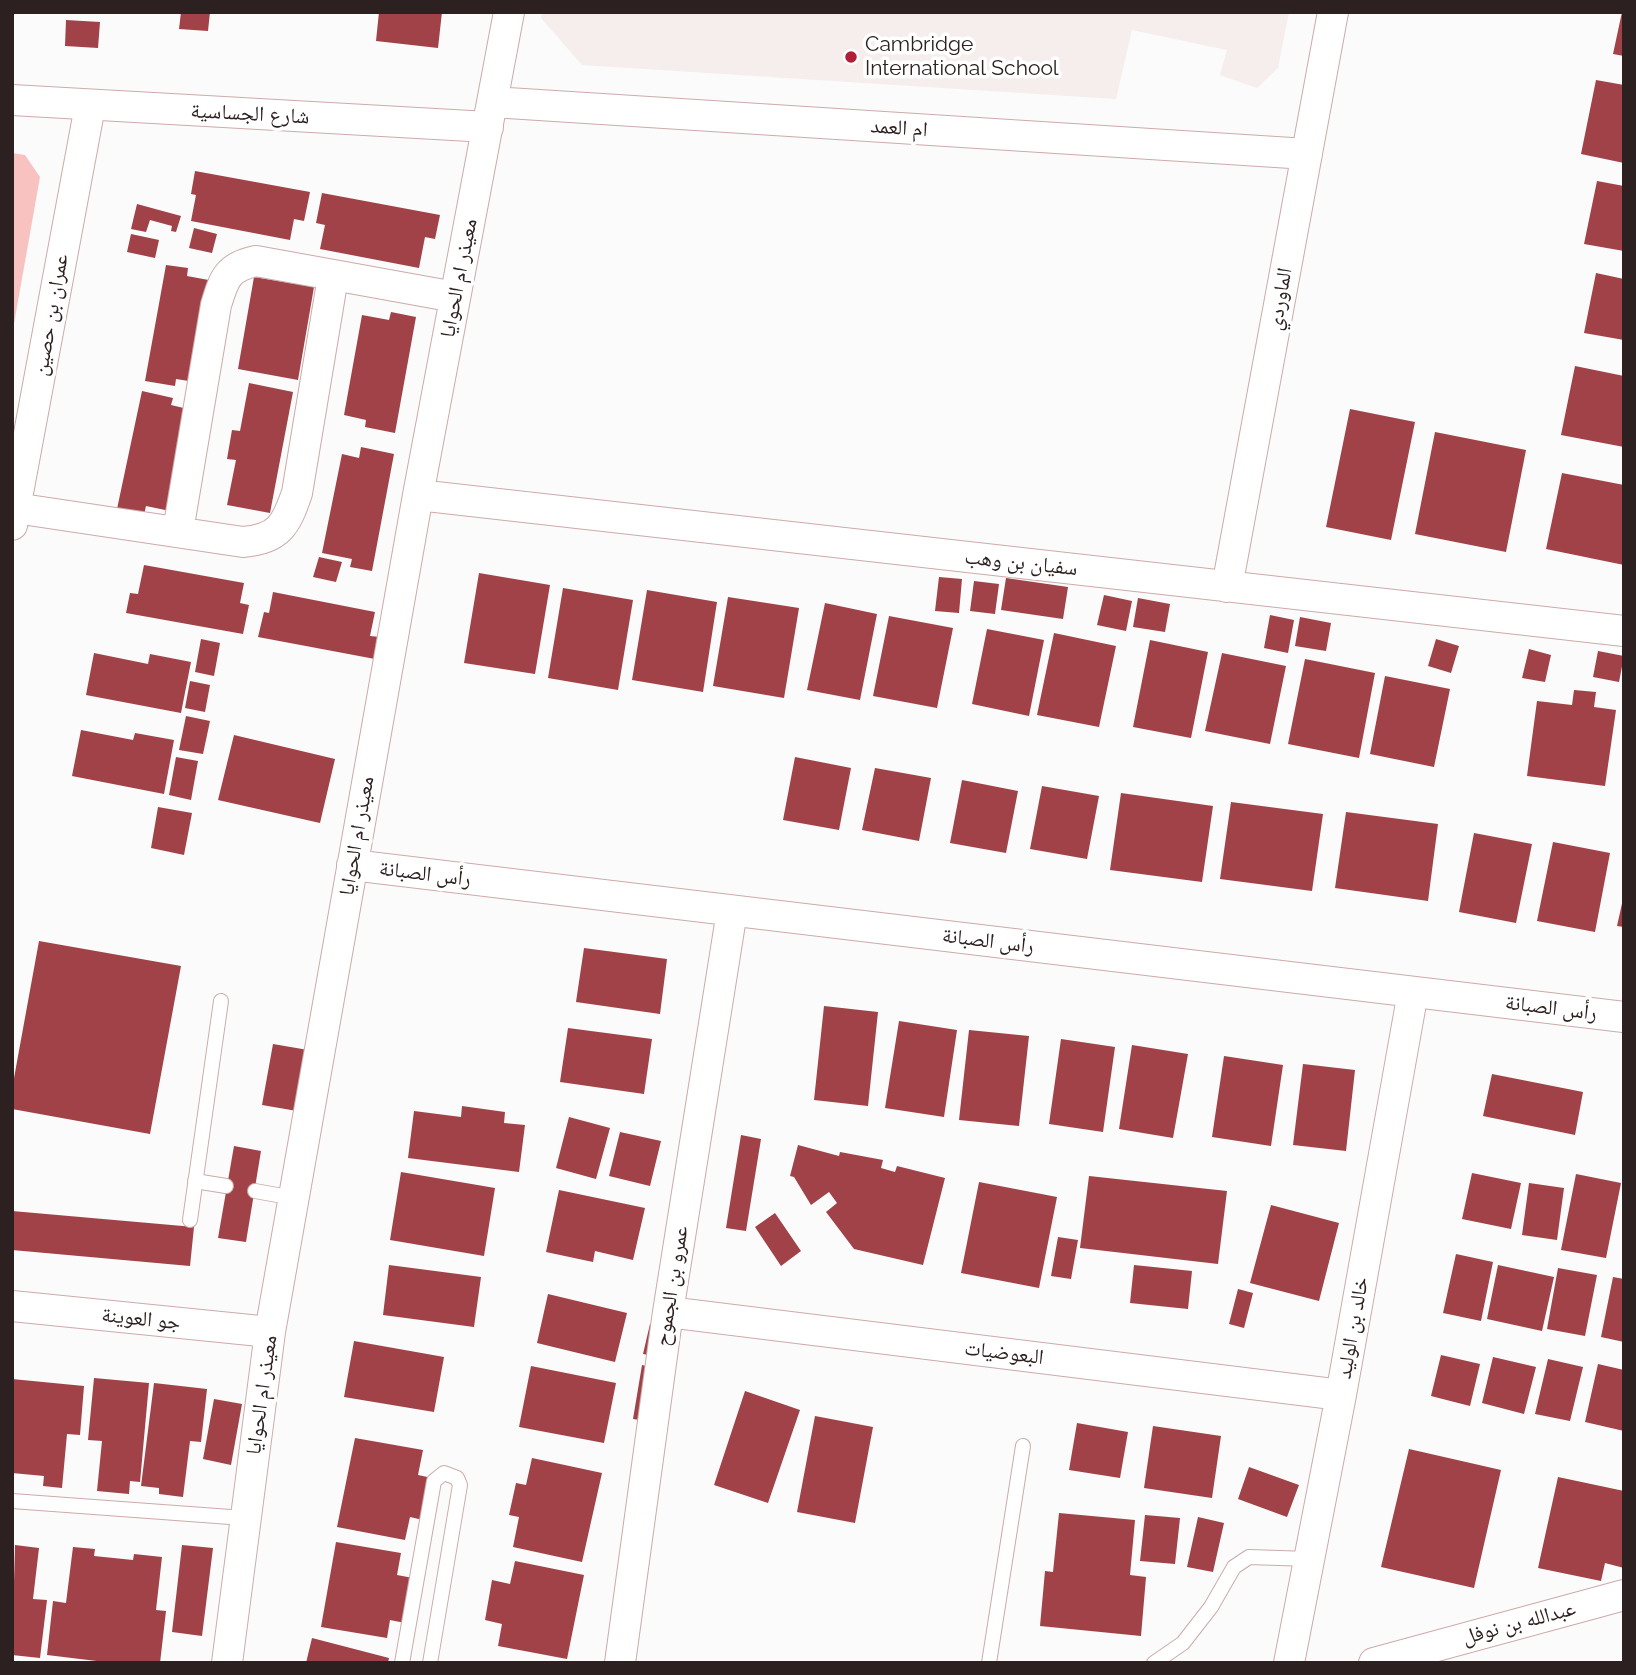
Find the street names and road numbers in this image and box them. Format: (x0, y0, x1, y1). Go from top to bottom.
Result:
street label: شارع الجساسية (190, 98, 310, 130)
street label: ام العمد (869, 113, 929, 143)
street label: معيذر ام الحوايا (435, 216, 483, 340)
street label: عمران بن حصين (28, 252, 74, 378)
street label: الماوردي (1262, 266, 1298, 332)
street label: سفيان بن وهب (963, 545, 1079, 581)
street label: معيذر ام الحوايا (334, 774, 380, 898)
street label: رأس الصبانة (378, 856, 472, 892)
street label: رأس الصبانة (941, 923, 1035, 959)
street label: رأس الصبانة (1504, 990, 1598, 1026)
street label: عمرو بن الجموح (650, 1224, 694, 1348)
street label: خالد بن الوليد (1332, 1275, 1374, 1381)
street label: جو العوينة (100, 1302, 182, 1336)
street label: معيذر ام الحوايا (241, 1334, 283, 1456)
street label: البعوضيات (963, 1336, 1045, 1370)
street label: عبدالله بن نوفل (1460, 1596, 1578, 1650)

